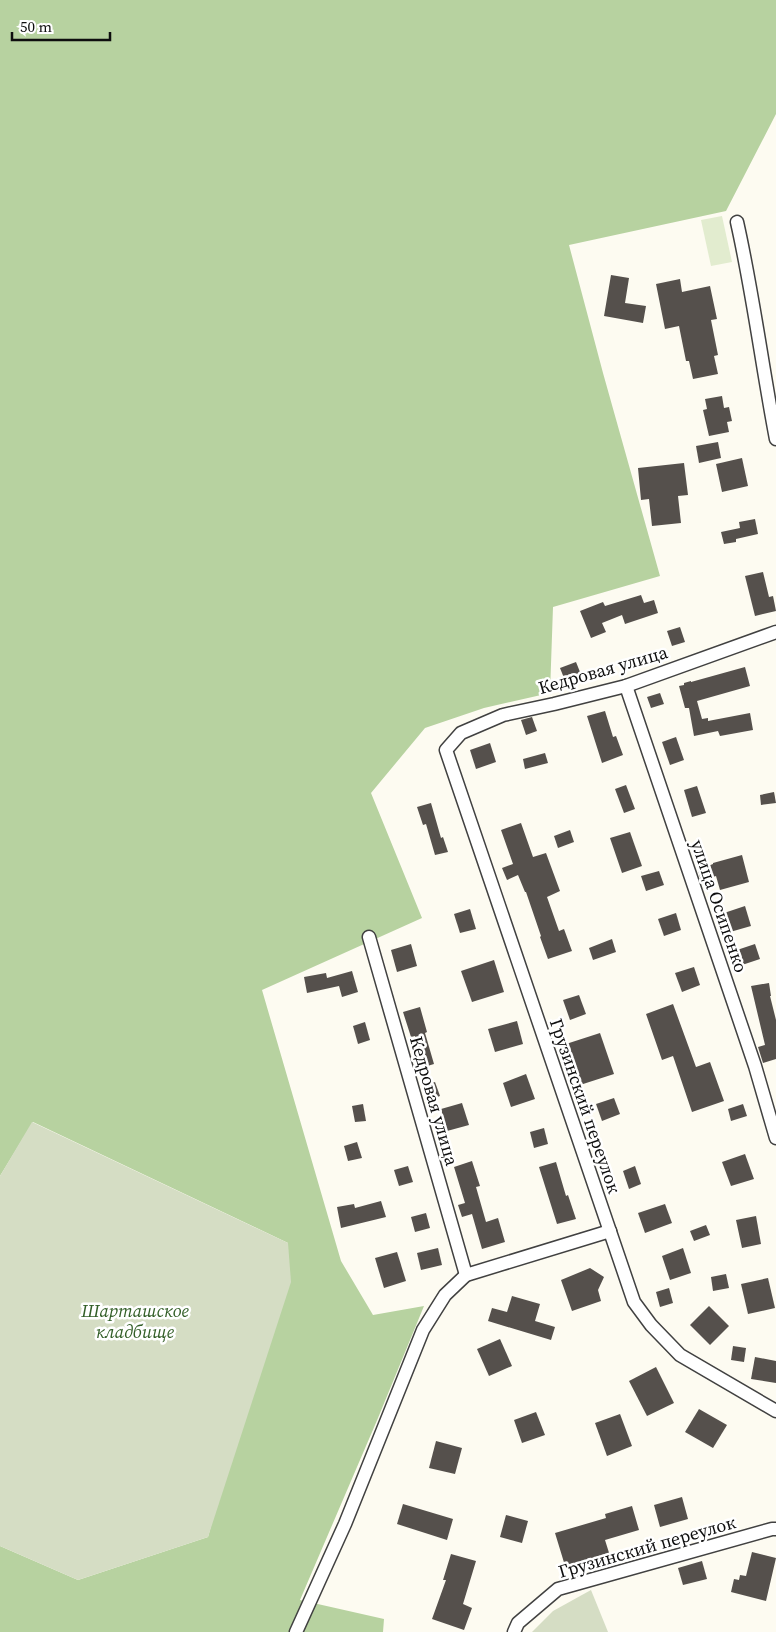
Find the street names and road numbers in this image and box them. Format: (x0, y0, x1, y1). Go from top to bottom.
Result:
street label: Кедровая улица (535, 639, 671, 700)
street label: улица Осипенко (685, 836, 754, 976)
street label: Грузинский переулок (544, 1015, 627, 1197)
street label: Кедровая улица (404, 1033, 465, 1169)
street label: Грузинский переулок (555, 1509, 739, 1584)

